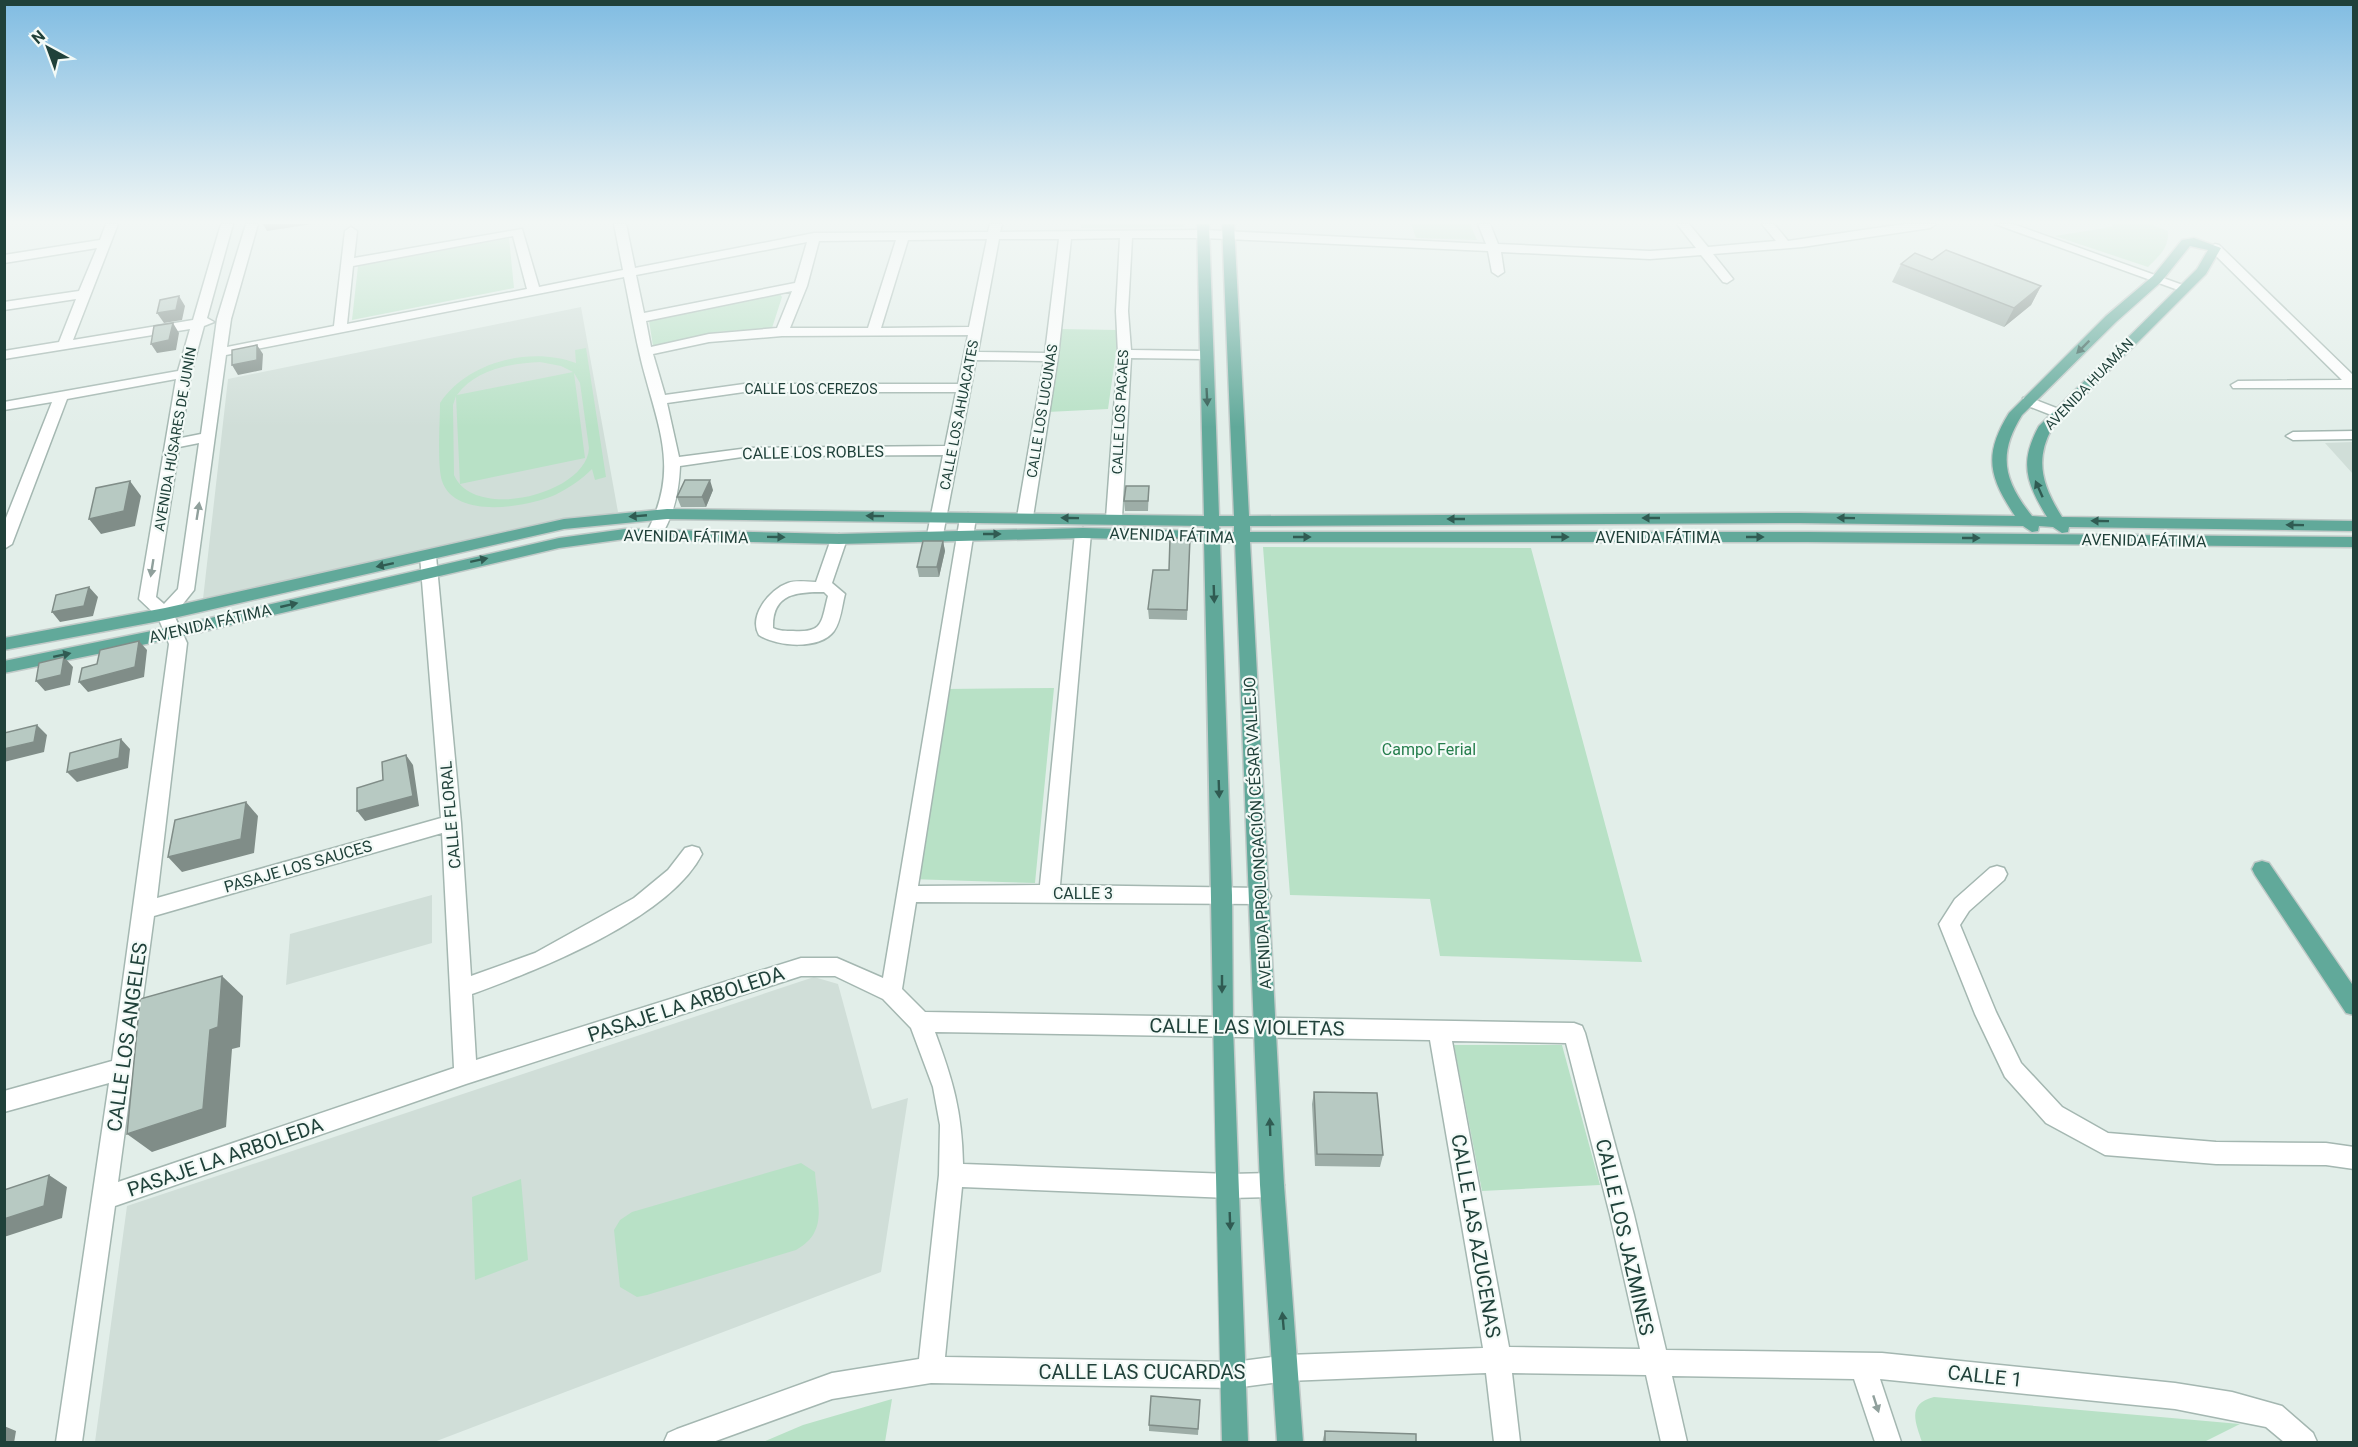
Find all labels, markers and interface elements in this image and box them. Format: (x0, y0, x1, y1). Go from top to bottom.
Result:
north arrow (18, 18, 78, 78)
text: N (28, 26, 49, 48)
street label: AVENIDA HUAMÁN (2041, 334, 2137, 433)
street label: CALLE LOS AHUACATES (937, 339, 981, 491)
one-way arrow (2076, 339, 2090, 353)
street label: CALLE LOS LUCUNAS (1024, 343, 1060, 479)
street label: AVENIDA HÚSARES DE JUNÍN (150, 345, 199, 532)
street label: CALLE LOS PACAES (1109, 349, 1131, 475)
street label: CALLE LOS CEREZOS (744, 381, 878, 397)
one-way arrow (1203, 388, 1212, 407)
street label: CALLE LOS ROBLES (742, 442, 884, 463)
one-way arrow (2035, 481, 2044, 498)
one-way arrow (194, 502, 203, 521)
one-way arrow (629, 511, 648, 521)
one-way arrow (866, 511, 885, 521)
one-way arrow (1061, 513, 1080, 523)
one-way arrow (1446, 514, 1465, 524)
one-way arrow (1641, 514, 1660, 523)
one-way arrow (1836, 514, 1855, 523)
one-way arrow (2091, 516, 2110, 526)
one-way arrow (2286, 520, 2305, 529)
street label: AVENIDA FÁTIMA (1109, 524, 1235, 547)
street label: AVENIDA FÁTIMA (623, 526, 749, 547)
street label: AVENIDA FÁTIMA (1596, 528, 1721, 547)
one-way arrow (983, 529, 1002, 539)
street label: AVENIDA FÁTIMA (2081, 530, 2207, 551)
one-way arrow (767, 532, 786, 542)
one-way arrow (1292, 532, 1311, 542)
one-way arrow (1550, 532, 1569, 542)
one-way arrow (1745, 532, 1764, 542)
one-way arrow (1962, 533, 1981, 543)
one-way arrow (470, 555, 488, 565)
one-way arrow (147, 559, 156, 578)
one-way arrow (376, 561, 395, 570)
one-way arrow (1209, 585, 1218, 604)
one-way arrow (280, 599, 298, 609)
street label: AVENIDA FÁTIMA (147, 600, 274, 647)
one-way arrow (53, 650, 72, 659)
street label: AVENIDA PROLONGACIÓN CÉSAR VALLEJO (1239, 676, 1275, 990)
park label: Campo Ferial (1382, 740, 1476, 759)
street label: CALLE FLORAL (436, 760, 465, 870)
one-way arrow (1214, 780, 1224, 799)
street label: PASAJE LOS SAUCES (222, 836, 374, 897)
street label: CALLE 3 (1053, 884, 1113, 903)
street label: CALLE LOS ANGELES (102, 941, 152, 1133)
street label: PASAJE LA ARBOLEDA (585, 961, 787, 1047)
one-way arrow (1217, 975, 1227, 994)
street label: CALLE LAS VIOLETAS (1149, 1013, 1345, 1041)
street label: PASAJE LA ARBOLEDA (124, 1112, 326, 1202)
one-way arrow (1266, 1117, 1275, 1136)
street label: CALLE LAS AZUCENAS (1446, 1132, 1506, 1340)
street label: CALLE LOS JAZMINES (1591, 1136, 1659, 1338)
one-way arrow (1225, 1212, 1234, 1231)
one-way arrow (1279, 1312, 1288, 1331)
street label: CALLE LAS CUCARDAS (1039, 1360, 1246, 1384)
street label: CALLE 1 (1946, 1360, 2024, 1392)
one-way arrow (1871, 1395, 1881, 1413)

